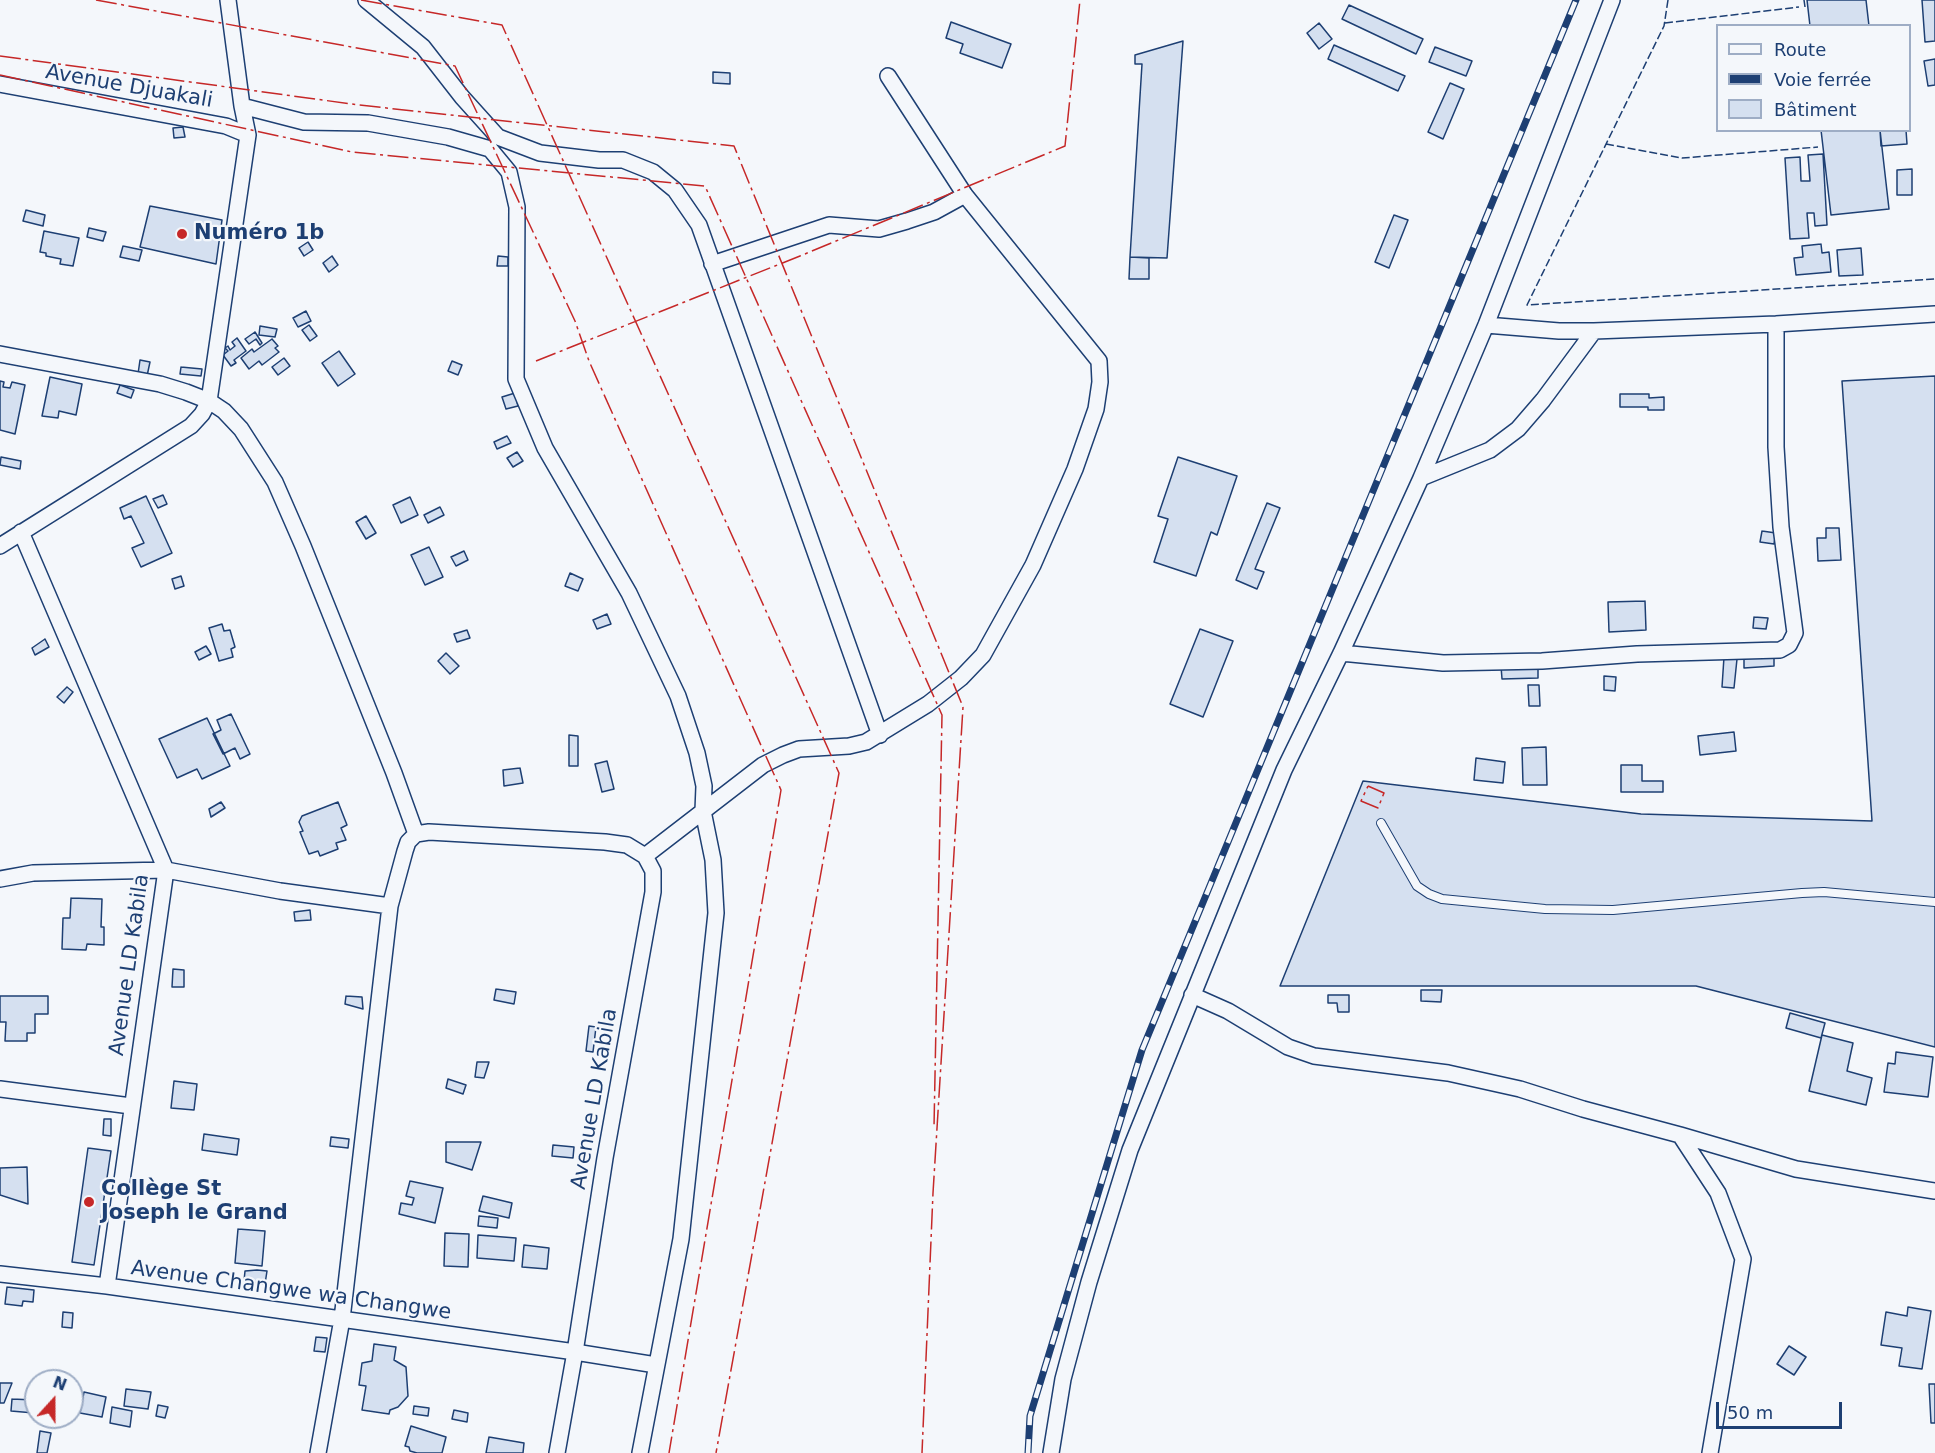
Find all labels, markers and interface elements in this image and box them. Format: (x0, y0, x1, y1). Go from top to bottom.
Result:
legend (1716, 24, 1911, 132)
text: Route (1774, 39, 1826, 60)
street label: Avenue Djuakali (43, 60, 215, 114)
text: Voie ferrée (1774, 69, 1871, 90)
text: Bâtiment (1774, 99, 1857, 120)
place label: Numéro 1b (194, 221, 324, 247)
marker: Numéro 1b (175, 227, 189, 241)
street label: Avenue LD Kabila (105, 872, 155, 1058)
street label: Avenue LD Kabila (567, 1007, 623, 1191)
place label: Collège St Joseph le Grand (101, 1177, 288, 1227)
marker: Collège St Joseph le Grand (82, 1195, 96, 1209)
street label: Avenue Changwe wa Changwe (129, 1256, 453, 1326)
north arrow (24, 1369, 84, 1429)
text: N (50, 1372, 70, 1395)
scale bar (1719, 1390, 1845, 1428)
text: 50 m (1727, 1402, 1773, 1423)

